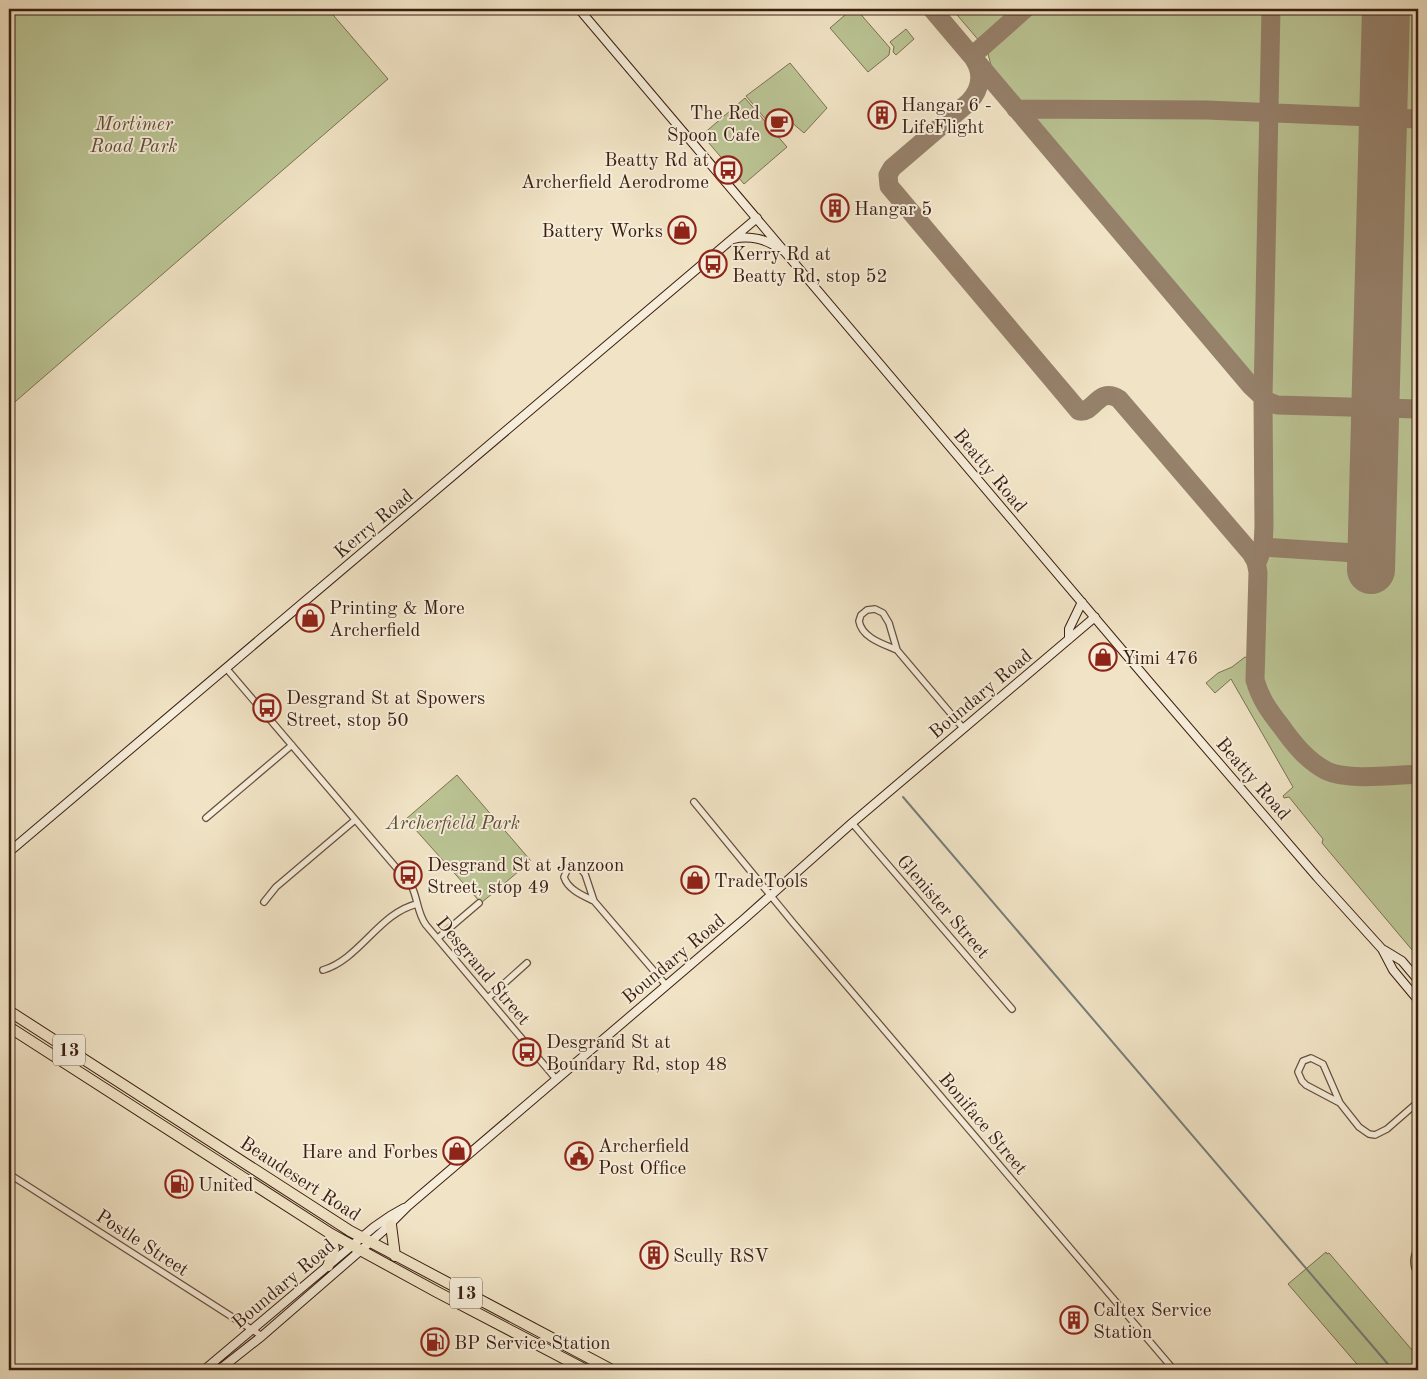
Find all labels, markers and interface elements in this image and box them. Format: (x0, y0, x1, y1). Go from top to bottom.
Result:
place label: Hangar 6 - LifeFlight (901, 97, 992, 138)
building icon: Hangar 6 - LifeFlight (867, 100, 897, 130)
place label: The Red Spoon Cafe (667, 105, 760, 146)
cafe icon: The Red Spoon Cafe (764, 108, 794, 138)
park label: Mortimer Road Park (89, 116, 178, 157)
place label: Beatty Rd at Archerfield Aerodrome (521, 152, 709, 193)
bus stop icon: Beatty Rd at Archerfield Aerodrome (713, 155, 743, 185)
building icon: Hangar 5 (820, 193, 850, 223)
place label: Hangar 5 (854, 201, 932, 220)
shop icon: Battery Works (667, 215, 697, 245)
place label: Battery Works (541, 223, 663, 242)
place label: Kerry Rd at Beatty Rd, stop 52 (732, 246, 888, 287)
bus stop icon: Kerry Rd at Beatty Rd, stop 52 (698, 249, 728, 279)
street label: Beatty Road (949, 426, 1029, 517)
street label: Kerry Road (332, 487, 418, 563)
place label: Printing & More Archerfield (329, 600, 465, 641)
shop icon: Printing & More Archerfield (295, 603, 325, 633)
shop icon: Yimi 476 (1088, 642, 1118, 672)
street label: Boundary Road (927, 647, 1037, 743)
place label: Yimi 476 (1122, 650, 1198, 669)
place label: Desgrand St at Spowers Street, stop 50 (286, 690, 485, 731)
bus stop icon: Desgrand St at Spowers Street, stop 50 (252, 693, 282, 723)
street label: Beatty Road (1211, 735, 1293, 825)
park label: Archerfield Park (385, 815, 520, 834)
street label: Glenister Street (892, 852, 992, 963)
place label: Desgrand St at Janzoon Street, stop 49 (427, 857, 624, 898)
bus stop icon: Desgrand St at Janzoon Street, stop 49 (393, 860, 423, 890)
shop icon: TradeTools (680, 865, 710, 895)
place label: TradeTools (714, 873, 808, 892)
street label: Boundary Road (620, 912, 730, 1008)
street label: Desgrand Street (431, 914, 533, 1029)
road number: 13 (53, 1034, 85, 1066)
place label: Desgrand St at Boundary Rd, stop 48 (546, 1034, 727, 1075)
bus stop icon: Desgrand St at Boundary Rd, stop 48 (512, 1037, 542, 1067)
street label: Boniface Street (934, 1070, 1030, 1179)
street label: Beaudesert Road (236, 1134, 363, 1226)
shop icon: Hare and Forbes (442, 1136, 472, 1166)
place label: Archerfield Post Office (598, 1138, 689, 1179)
public building icon: Archerfield Post Office (564, 1141, 594, 1171)
place label: Hare and Forbes (302, 1144, 438, 1163)
fuel station icon: United (164, 1169, 194, 1199)
place label: United (198, 1177, 254, 1196)
street label: Postle Street (92, 1207, 191, 1281)
street label: Boundary Road (230, 1237, 340, 1333)
building icon: Scully RSV (639, 1240, 669, 1270)
place label: Scully RSV (673, 1248, 769, 1267)
road number: 13 (450, 1278, 482, 1309)
place label: Caltex Service Station (1093, 1302, 1211, 1343)
building icon: Caltex Service Station (1059, 1305, 1089, 1335)
fuel station icon: BP Service Station (420, 1327, 450, 1357)
place label: BP Service Station (454, 1335, 611, 1354)

